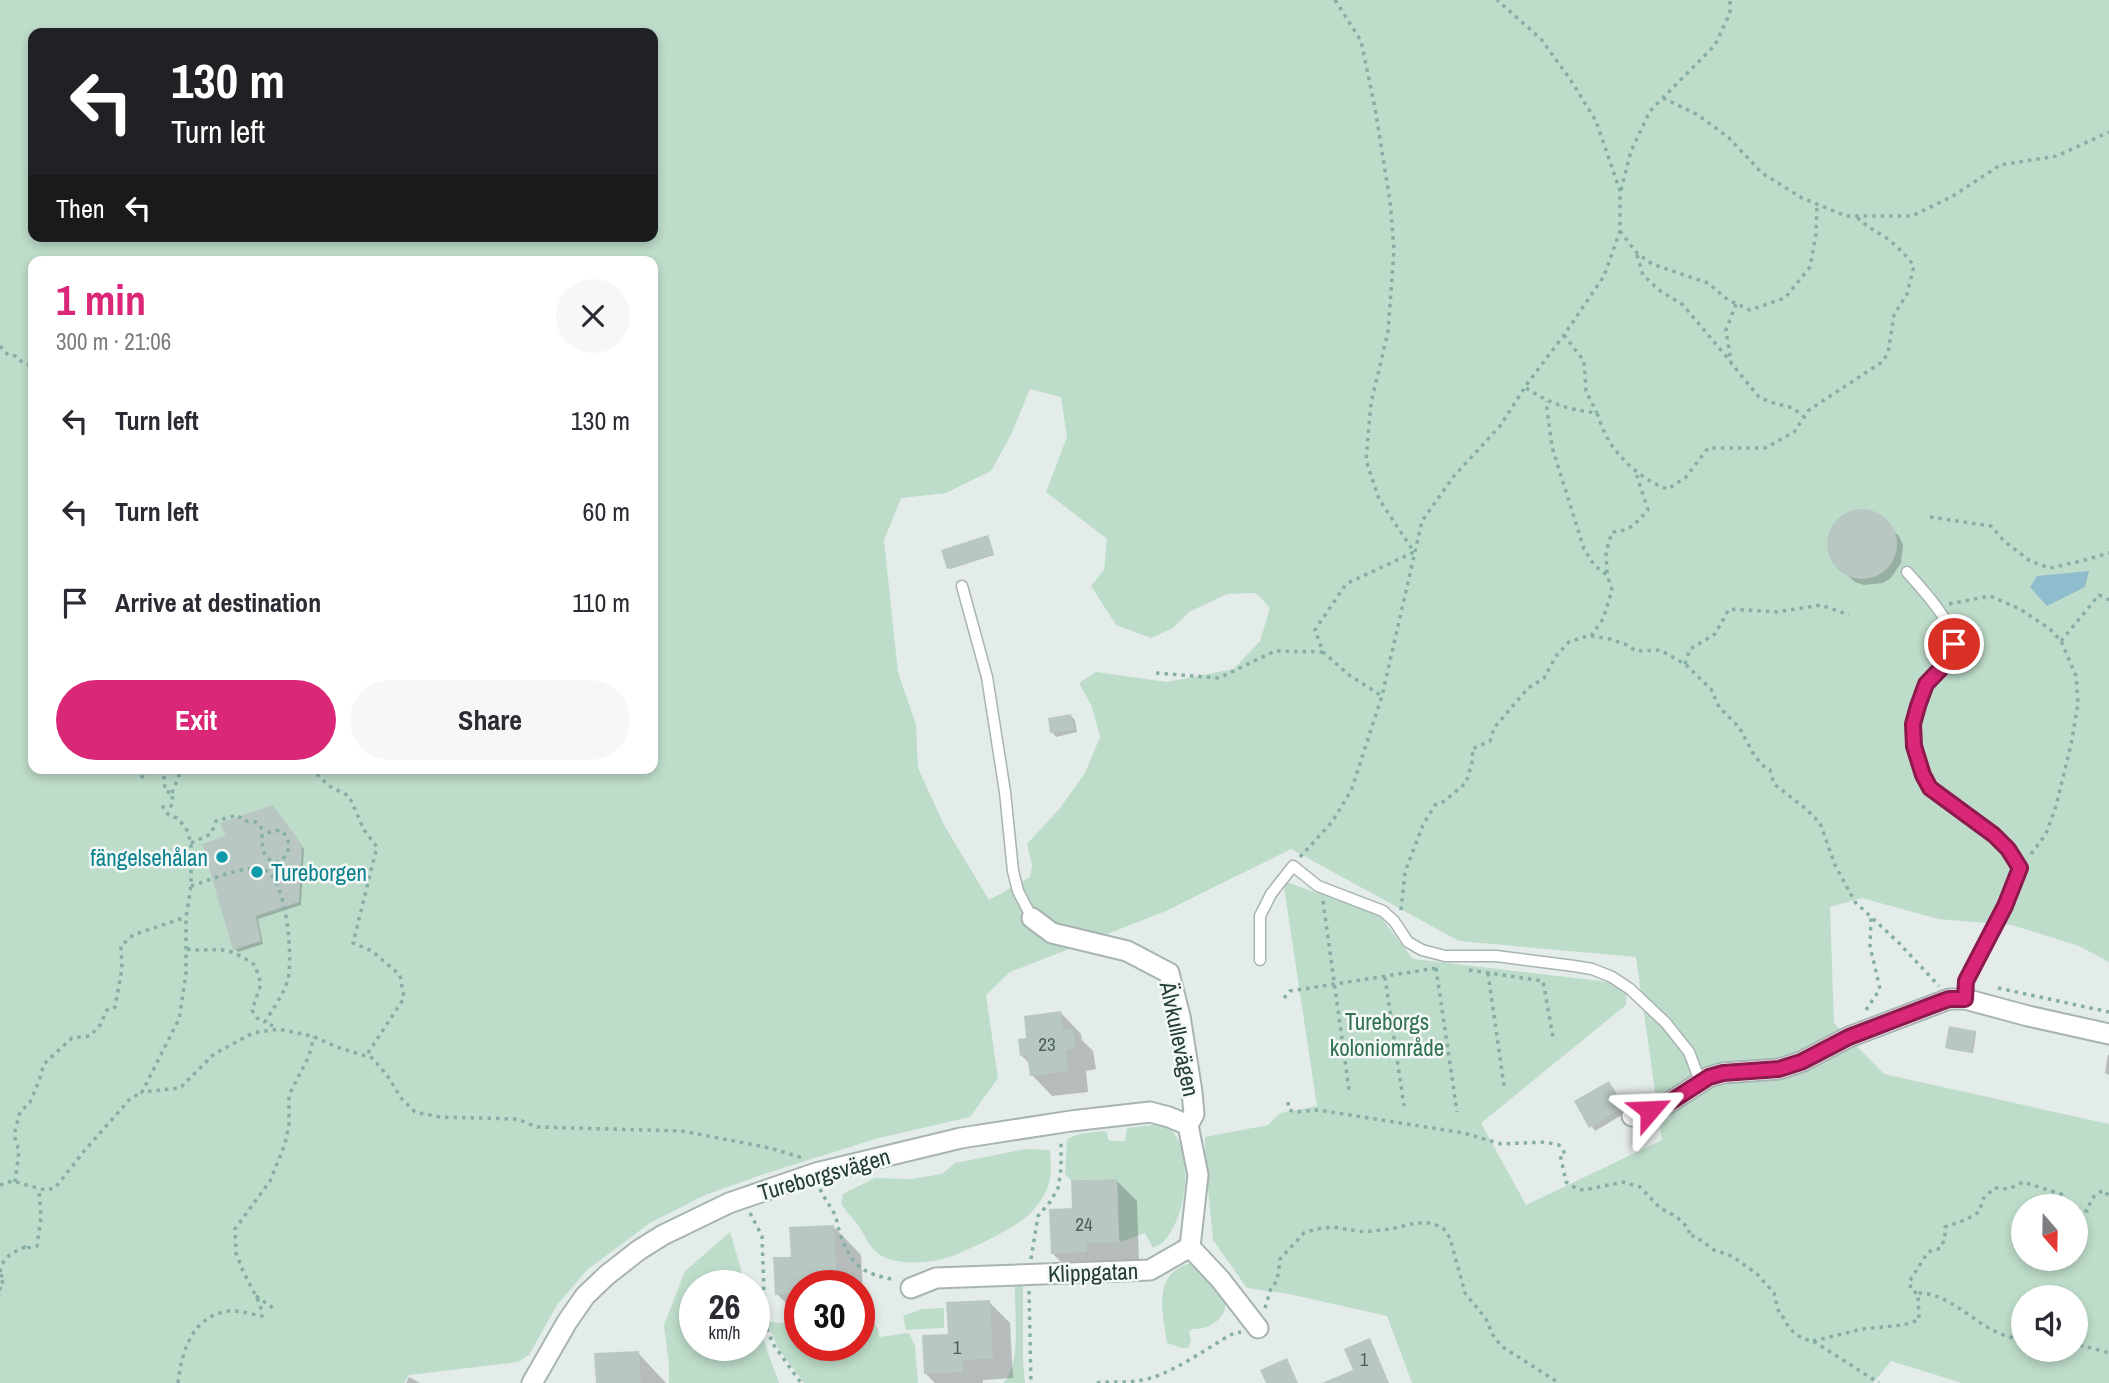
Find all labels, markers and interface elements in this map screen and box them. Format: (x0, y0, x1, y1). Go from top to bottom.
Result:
text: 130 m (171, 47, 285, 113)
icon: left (56, 56, 147, 147)
text: Turn left (171, 110, 265, 153)
icon: left (119, 189, 157, 227)
text: Then (56, 191, 105, 226)
text: 1 min (56, 272, 146, 328)
button: close (556, 279, 630, 353)
text: 300 m · 21:06 (56, 326, 171, 357)
icon: left (56, 402, 94, 440)
text: Turn left (115, 403, 199, 438)
text: 130 m (571, 403, 630, 438)
icon: left (56, 493, 94, 531)
text: Turn left (115, 494, 199, 529)
text: 60 m (583, 494, 630, 529)
icon: arrive (56, 584, 94, 622)
text: Arrive at destination (115, 585, 321, 620)
text: 110 m (572, 585, 630, 620)
pin (1924, 614, 1984, 674)
icon: arrive (1935, 625, 1973, 663)
button: Exit (56, 680, 336, 760)
button: Share (350, 680, 630, 760)
place label: fängelsehålan (91, 842, 208, 873)
marker: fängelsehålan (214, 849, 230, 865)
place label: Tureborgen (271, 857, 367, 888)
marker: Tureborgen (249, 864, 265, 880)
street label: Älvkullevägen (1153, 978, 1207, 1099)
park label: Tureborgs koloniområde (1330, 1006, 1444, 1063)
house number: 23 (1038, 1031, 1056, 1057)
position arrow (1613, 1073, 1687, 1147)
street label: Tureborgsvägen (754, 1140, 894, 1208)
north arrow (2011, 1194, 2088, 1270)
map controls (2011, 1194, 2088, 1362)
house number: 24 (1075, 1211, 1093, 1237)
street label: Klippgatan (1047, 1255, 1139, 1289)
speed limit sign: 30 (784, 1270, 875, 1361)
text: 26 (709, 1283, 740, 1330)
button: sound (2011, 1285, 2088, 1362)
text: km/h (709, 1320, 741, 1345)
house number: 1 (953, 1334, 962, 1360)
house number: 1 (1360, 1346, 1369, 1372)

